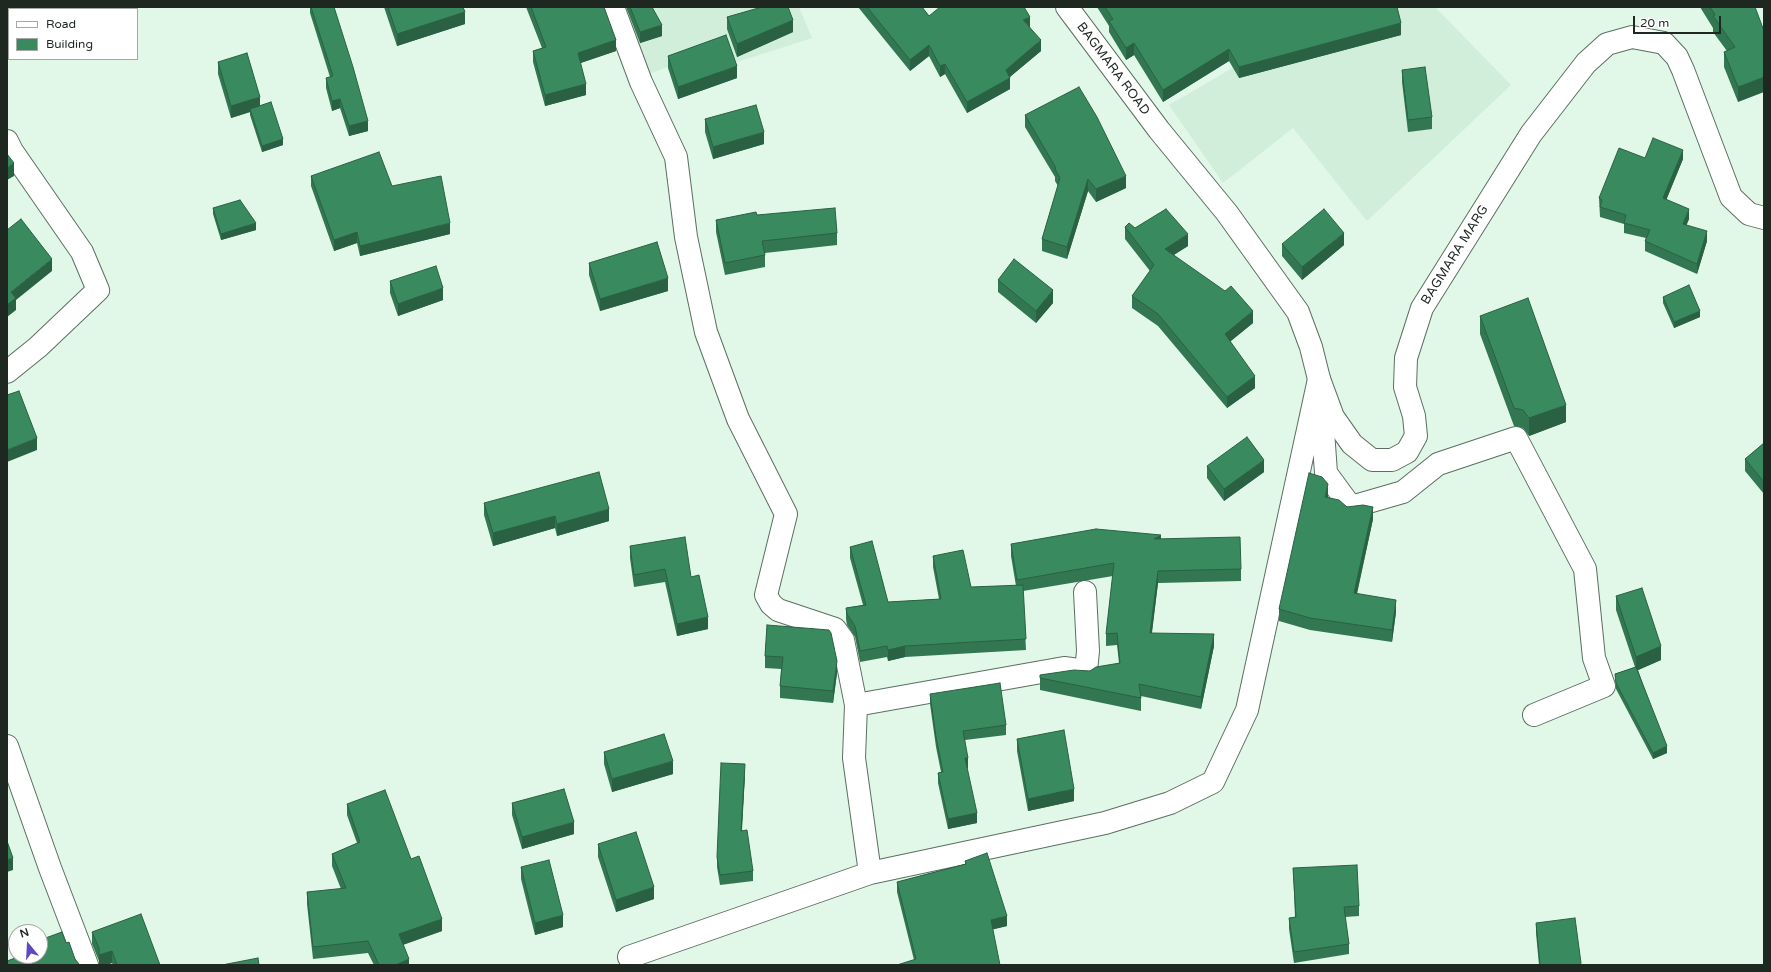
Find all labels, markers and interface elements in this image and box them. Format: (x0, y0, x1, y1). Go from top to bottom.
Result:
legend (8, 8, 138, 60)
scale bar (1635, 8, 1723, 34)
text: 20 m (1640, 16, 1669, 30)
text: Road (46, 17, 76, 31)
street label: BAGMARA ROAD (1073, 20, 1153, 118)
text: Building (46, 37, 93, 51)
street label: BAGMARA MARG (1418, 202, 1492, 308)
north arrow (8, 924, 48, 964)
text: N (18, 926, 31, 941)

